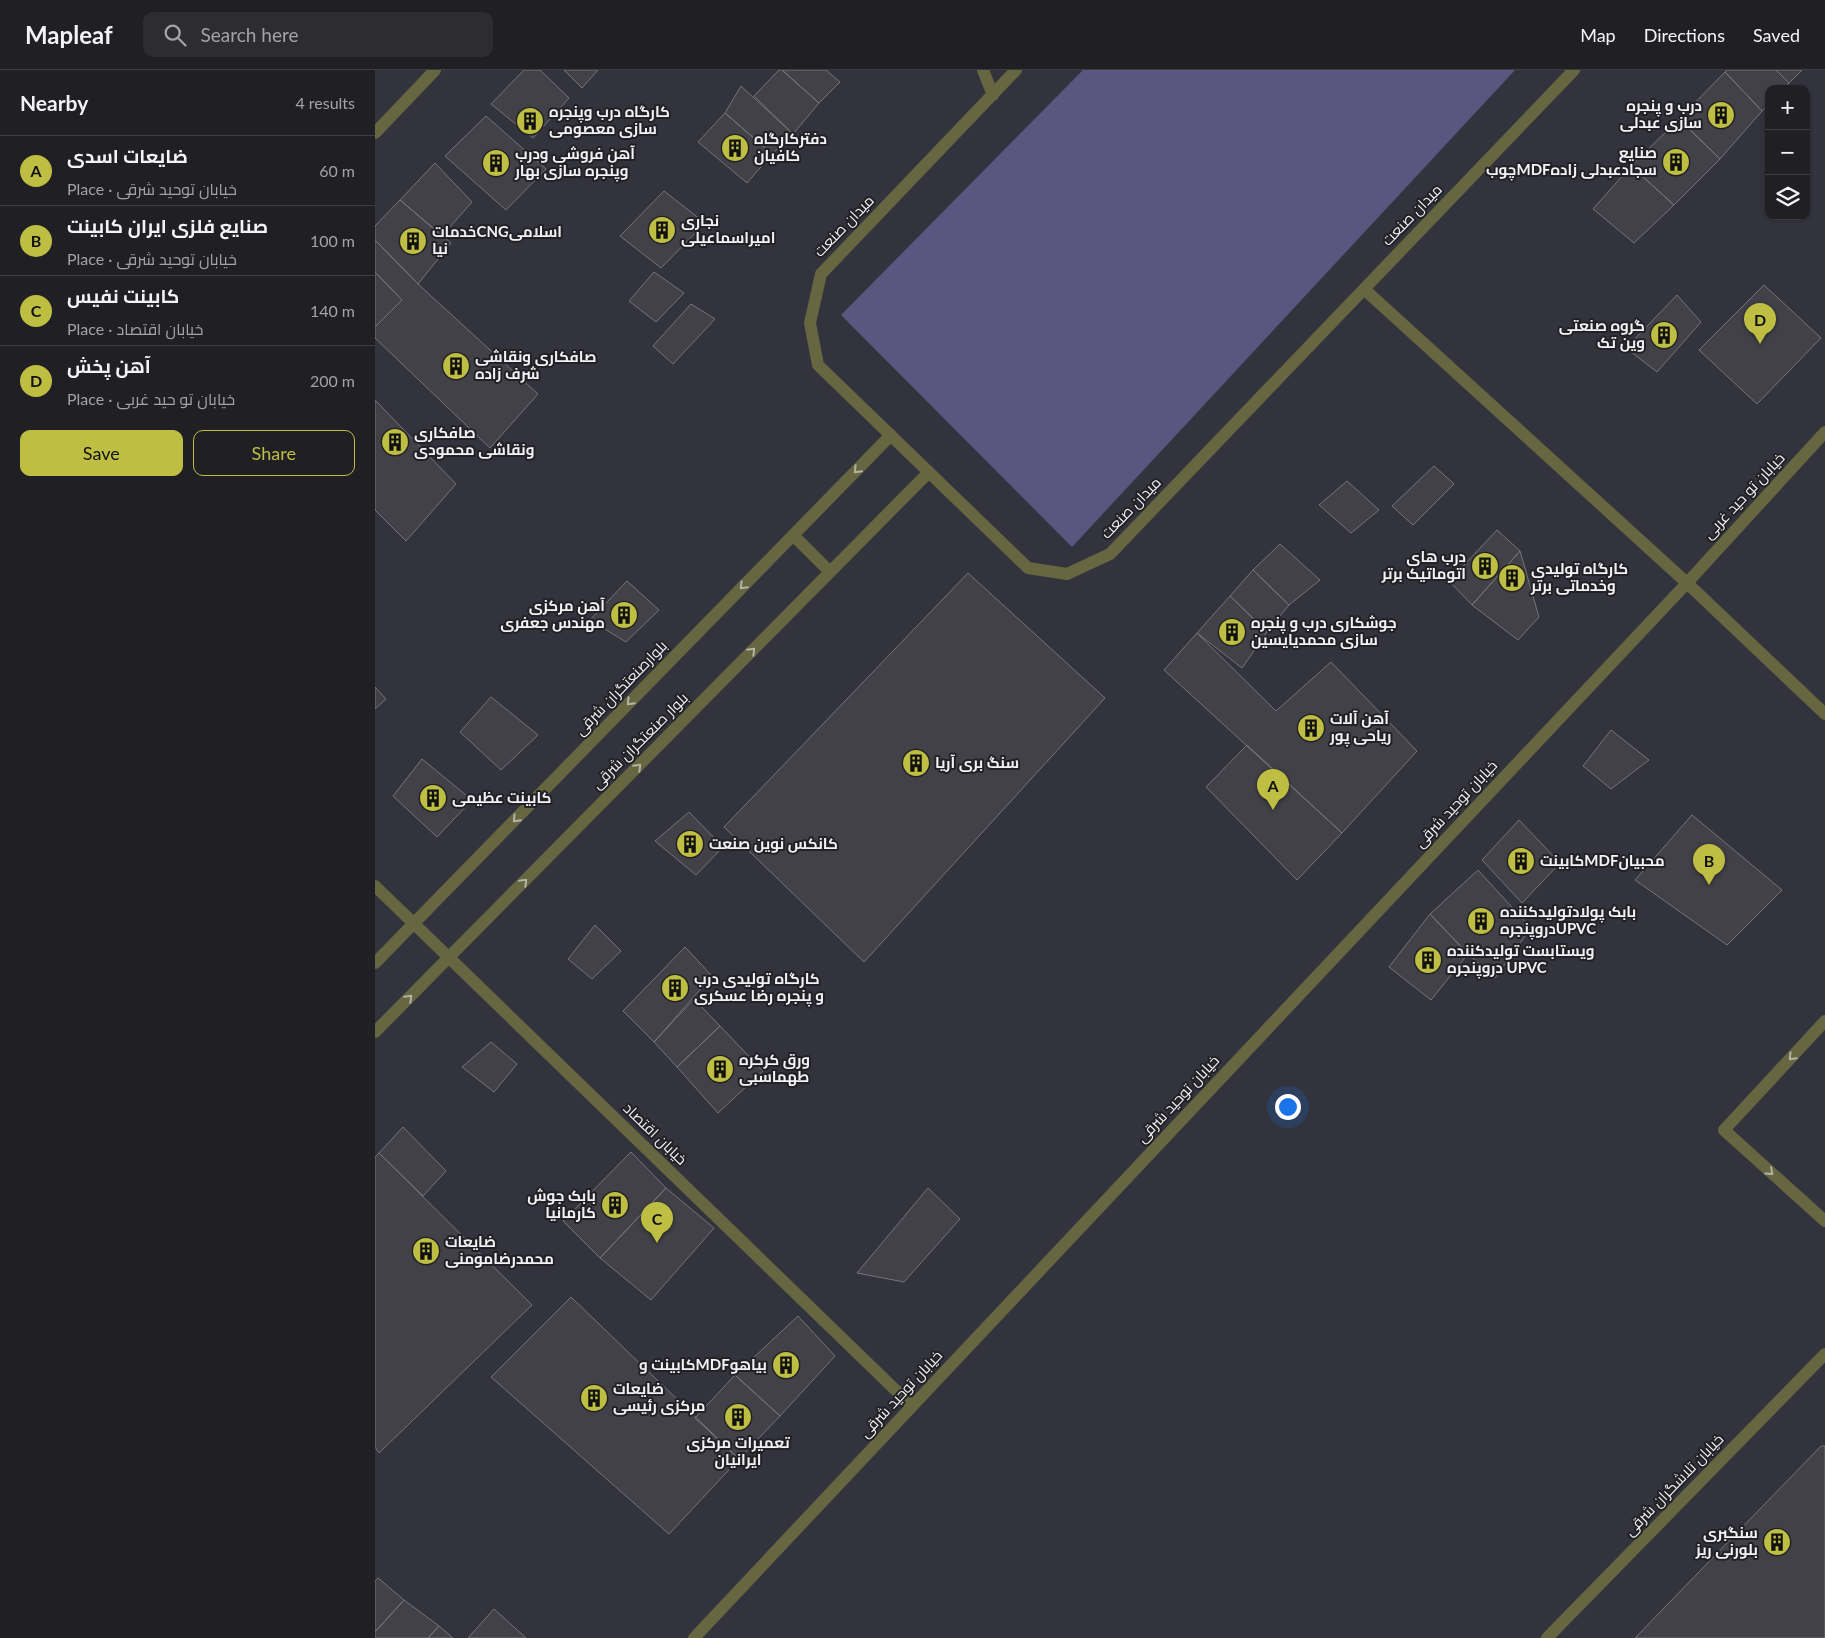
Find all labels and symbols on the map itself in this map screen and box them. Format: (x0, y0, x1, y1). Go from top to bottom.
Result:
place label: درب و پنجره سازی عبدلی (1620, 96, 1702, 132)
building icon: درب و پنجره سازی عبدلی (1706, 100, 1736, 130)
place label: کارگاه درب وپنجره سازی معصومی (549, 102, 670, 138)
building icon: کارگاه درب وپنجره سازی معصومی (515, 106, 545, 136)
place label: دفترکارگاه کافیان (754, 129, 827, 165)
building icon: دفترکارگاه کافیان (720, 133, 750, 163)
place label: صنایع چوبMDFسجادعبدلی زاده (1486, 143, 1657, 181)
place label: آهن فروشی ودرب وپنجره سازی بهار (514, 144, 635, 182)
building icon: صنایع چوبMDFسجادعبدلی زاده (1661, 147, 1691, 177)
building icon: آهن فروشی ودرب وپنجره سازی بهار (481, 148, 511, 178)
street label: میدان صنعت (1378, 180, 1446, 250)
street label: میدان صنعت (810, 191, 878, 261)
place label: نجاری امیراسماعیلی (681, 211, 775, 247)
building icon: نجاری امیراسماعیلی (647, 215, 677, 245)
place label: خدماتCNGاسلامی نیا (432, 222, 562, 257)
building icon: خدماتCNGاسلامی نیا (398, 226, 428, 256)
pin: D (1744, 303, 1776, 344)
place label: گروه صنعتی وین تک (1559, 316, 1645, 352)
building icon: گروه صنعتی وین تک (1649, 320, 1679, 350)
place label: صافکاری ونقاشی شرف زاده (475, 347, 597, 383)
building icon: صافکاری ونقاشی شرف زاده (441, 351, 471, 381)
place label: صافکاری ونقاشی محمودی (414, 423, 534, 459)
building icon: صافکاری ونقاشی محمودی (380, 427, 410, 457)
street label: خیابان تو حید غربی (1699, 449, 1789, 543)
one-way arrow (854, 464, 863, 473)
street label: میدان صنعت (1097, 473, 1165, 543)
place label: درب های اتوماتیک برتر (1381, 547, 1466, 583)
building icon: درب های اتوماتیک برتر (1470, 551, 1500, 581)
place label: کارگاه تولیدی وخدماتی برتر (1530, 559, 1628, 595)
building icon: کارگاه تولیدی وخدماتی برتر (1497, 563, 1527, 593)
one-way arrow (740, 580, 749, 589)
place label: آهن مرکزی مهندس جعفری (500, 596, 605, 632)
building icon: آهن مرکزی مهندس جعفری (609, 600, 639, 630)
place label: جوشکاری درب و پنجره سازی محمدیایسین (1251, 613, 1397, 649)
building icon: جوشکاری درب و پنجره سازی محمدیایسین (1217, 617, 1247, 647)
street label: بلوارصنعتگران شرقی (570, 636, 672, 740)
one-way arrow (746, 648, 755, 657)
street label: بلوار صنعتگران شرقی (587, 688, 693, 794)
one-way arrow (626, 697, 635, 706)
place label: آهن آلات ریاحی پور (1329, 709, 1391, 747)
building icon: آهن آلات ریاحی پور (1296, 713, 1326, 743)
building icon: سنگ بری آریا (901, 748, 931, 778)
place label: سنگ بری آریا (935, 753, 1019, 772)
street label: خیابان توحید شرقی (1410, 756, 1502, 852)
one-way arrow (632, 763, 641, 772)
pin: A (1257, 769, 1289, 810)
building icon: کابینت عظیمی (418, 783, 448, 813)
place label: کابینت عظیمی (452, 788, 551, 807)
one-way arrow (513, 813, 522, 822)
building icon: کانکس نوین صنعت (675, 829, 705, 859)
place label: کانکس نوین صنعت (709, 834, 838, 853)
pin: B (1693, 844, 1725, 885)
building icon: کابینتMDFمحبیان (1506, 846, 1536, 876)
place label: کابینتMDFمحبیان (1540, 851, 1665, 870)
one-way arrow (518, 879, 527, 888)
place label: بابک پولادتولیدکننده دروپنجرهUPVC (1500, 902, 1636, 940)
building icon: بابک پولادتولیدکننده دروپنجرهUPVC (1466, 906, 1496, 936)
place label: ویستابست تولیدکننده دروپنجره UPVC (1447, 941, 1594, 979)
building icon: ویستابست تولیدکننده دروپنجره UPVC (1413, 945, 1443, 975)
place label: کارگاه تولیدی درب و پنجره رضا عسکری (694, 969, 824, 1007)
building icon: کارگاه تولیدی درب و پنجره رضا عسکری (660, 973, 690, 1003)
one-way arrow (403, 994, 412, 1003)
place label: ورق کرکره طهماسبی (739, 1050, 810, 1086)
street label: خیابان توحید شرقی (1132, 1051, 1224, 1147)
one-way arrow (1789, 1051, 1798, 1060)
building icon: ورق کرکره طهماسبی (705, 1054, 735, 1084)
your location (1275, 1094, 1301, 1120)
street label: خیابان اقتصاد (619, 1099, 691, 1169)
one-way arrow (1765, 1166, 1774, 1175)
place label: بابک جوش کارمانیا (527, 1186, 596, 1222)
building icon: بابک جوش کارمانیا (600, 1190, 630, 1220)
pin: C (641, 1202, 673, 1243)
place label: ضایعات محمدرضامومنی (445, 1232, 554, 1268)
building icon: ضایعات محمدرضامومنی (411, 1236, 441, 1266)
street label: خیابان توحید شرقی (855, 1346, 947, 1442)
building icon: کابینت وMDFبیاهو (771, 1350, 801, 1380)
place label: کابینت وMDFبیاهو (639, 1355, 767, 1374)
place label: ضایعات مرکزی رئیسی (613, 1379, 706, 1415)
building icon: ضایعات مرکزی رئیسی (579, 1383, 609, 1413)
building icon: تعمیرات مرکزی ایرانیان (723, 1402, 753, 1432)
street label: خیابان تلاشگران شرقی (1620, 1430, 1728, 1540)
place label: تعمیرات مرکزی ایرانیان (686, 1433, 790, 1469)
place label: سنگبری بلورنی ریز (1695, 1523, 1758, 1559)
building icon: سنگبری بلورنی ریز (1762, 1527, 1792, 1557)

